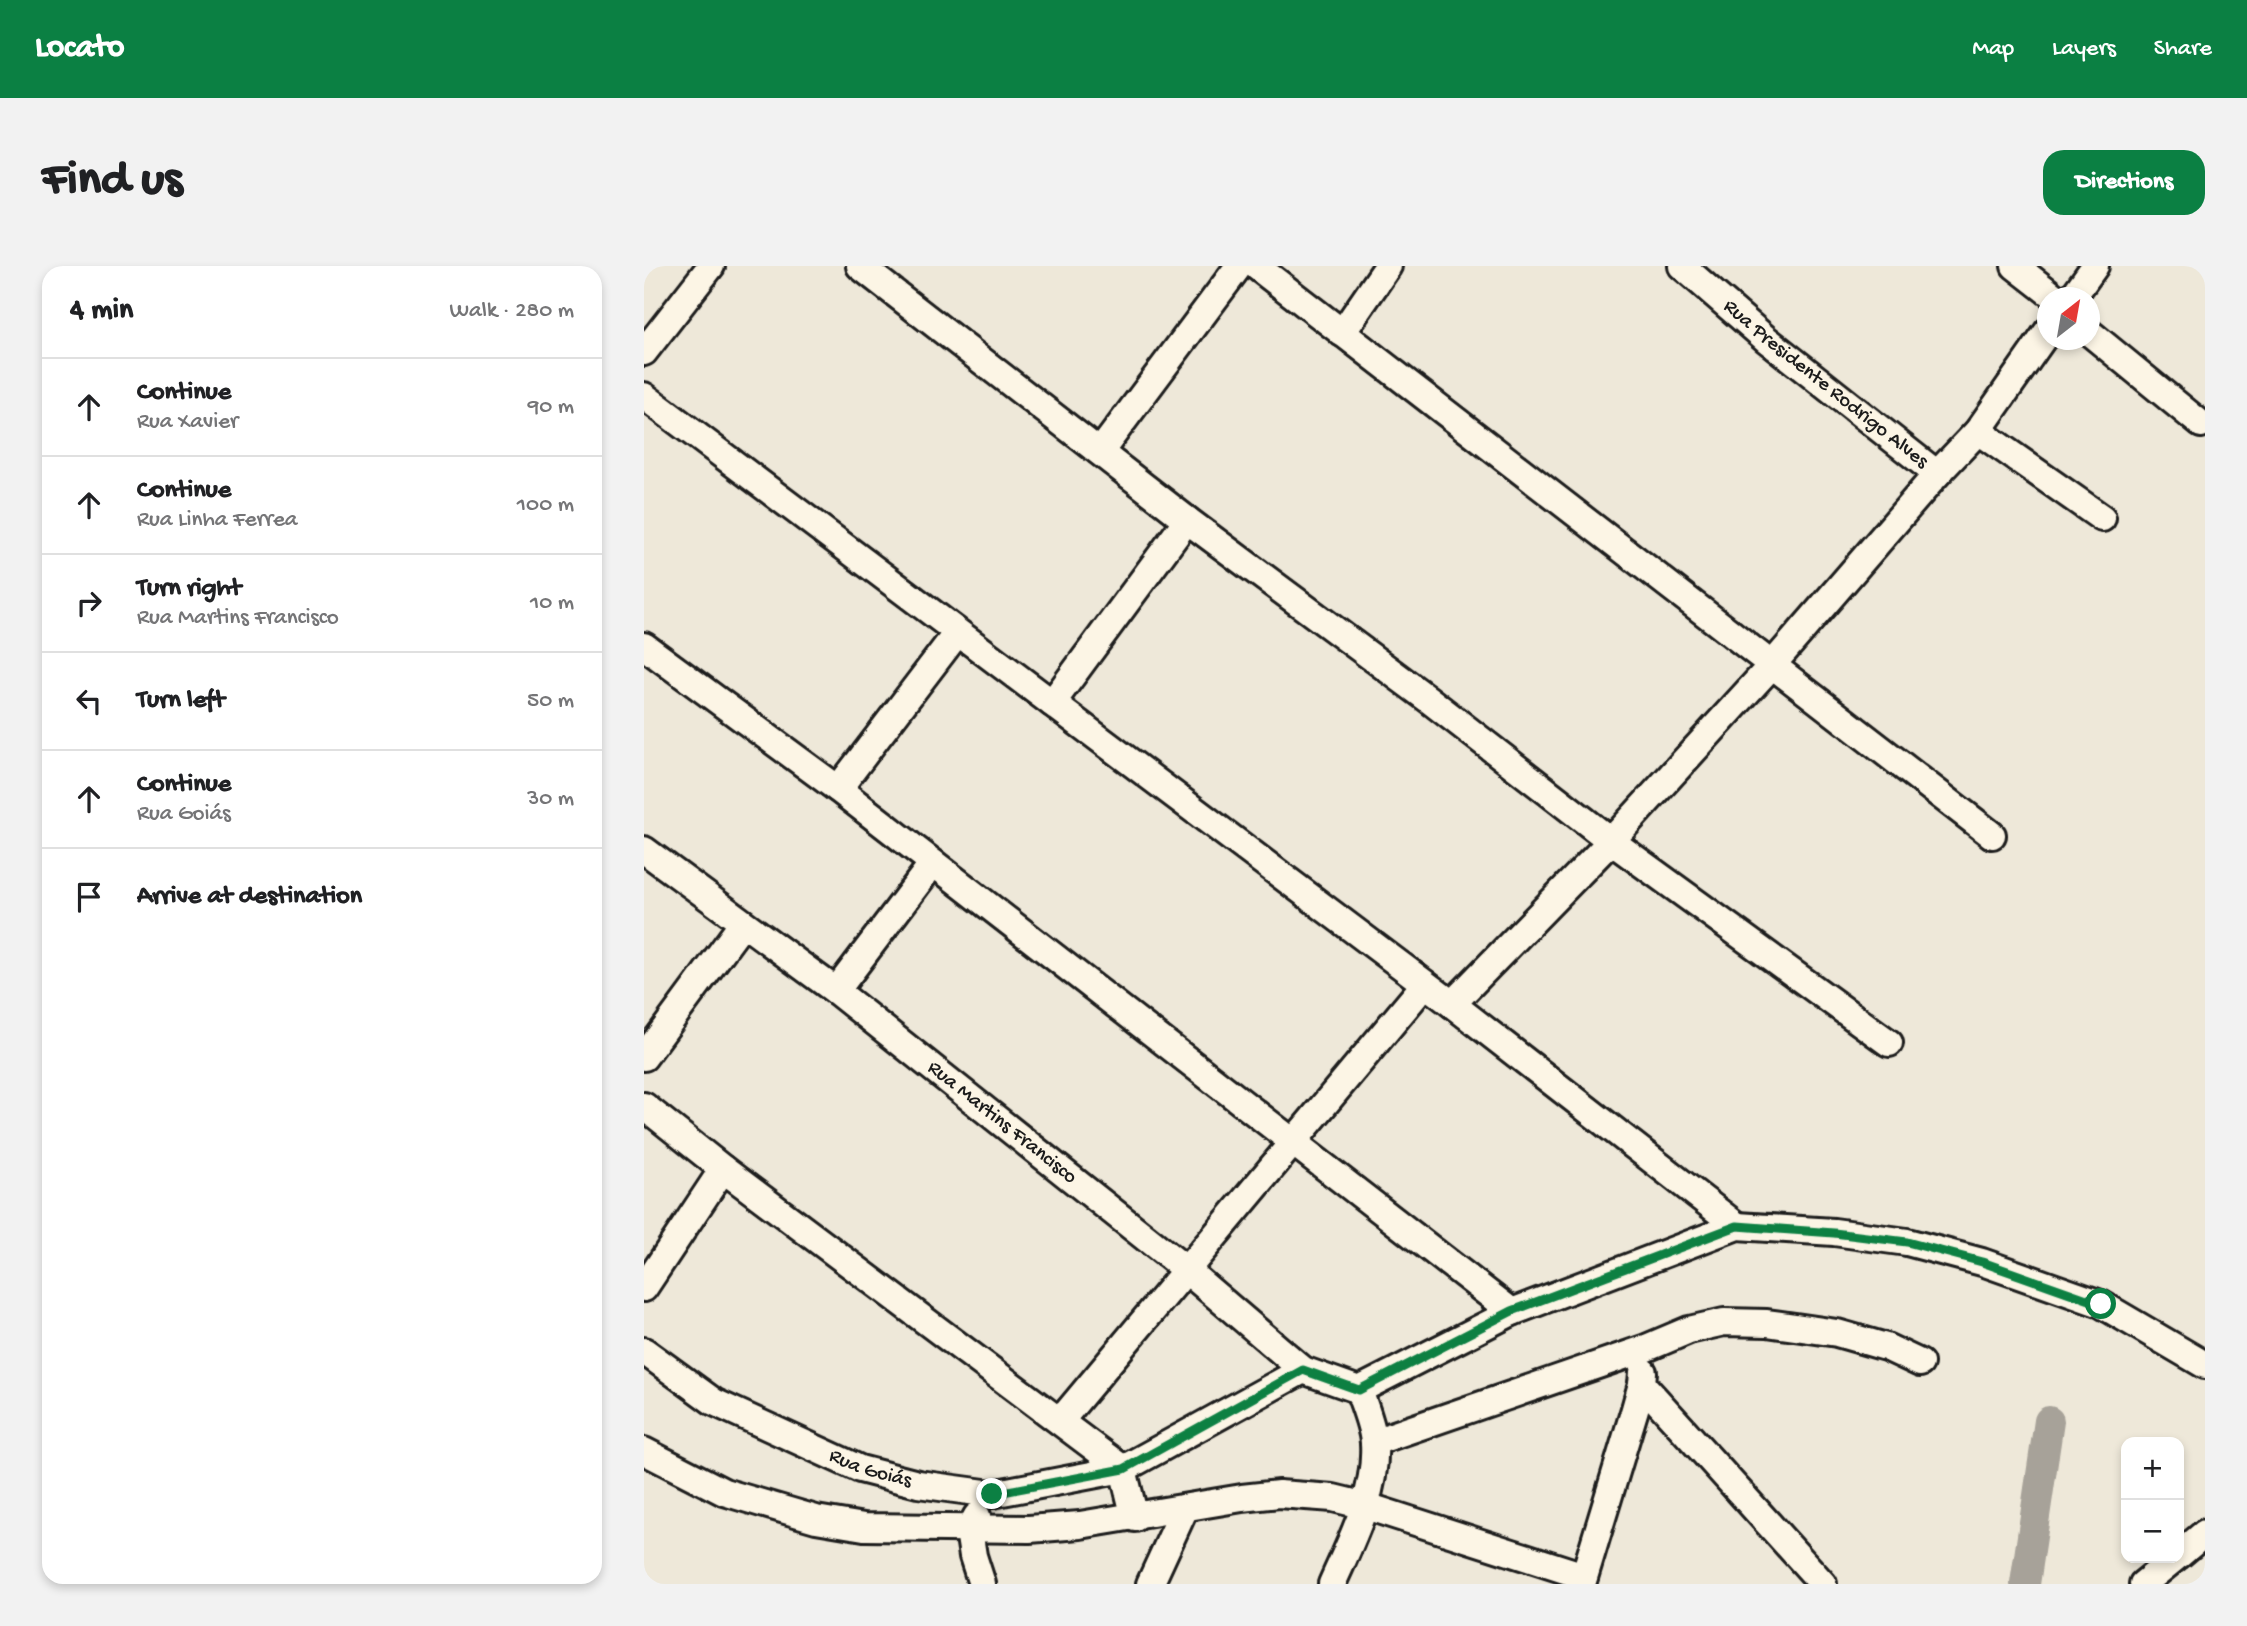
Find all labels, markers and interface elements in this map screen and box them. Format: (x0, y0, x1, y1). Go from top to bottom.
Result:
text: Locato (35, 30, 124, 68)
text: Map (1972, 35, 2014, 64)
text: Layers (2052, 35, 2116, 64)
text: Share (2154, 35, 2212, 64)
button: Directions (2043, 150, 2205, 215)
text: Find us (42, 153, 182, 211)
north arrow (2037, 287, 2100, 350)
text: 4 min (70, 294, 133, 329)
street label: Rua Presidente Rodrigo Alves (1718, 295, 1934, 475)
text: Walk · 280 m (450, 298, 574, 325)
text: Continue (137, 378, 231, 409)
icon: ahead (70, 388, 108, 426)
text: 90 m (528, 394, 574, 421)
text: Rua Xavier (137, 409, 238, 436)
text: Continue (137, 476, 231, 507)
icon: ahead (70, 486, 108, 524)
text: 100 m (517, 492, 574, 519)
text: Rua Linha Ferrea (137, 507, 298, 534)
text: Turn right (137, 574, 241, 605)
icon: right (70, 584, 108, 622)
text: 10 m (530, 590, 574, 617)
text: Rua Martins Francisco (137, 605, 339, 632)
icon: left (70, 682, 108, 720)
text: Turn left (137, 686, 225, 717)
text: 50 m (527, 688, 574, 715)
text: Continue (137, 770, 231, 801)
icon: ahead (70, 780, 108, 818)
text: 30 m (527, 786, 574, 813)
text: Rua Goiás (137, 801, 231, 828)
icon: arrive (70, 878, 108, 916)
text: Arrive at destination (137, 882, 362, 913)
street label: Rua Martins Francisco (922, 1056, 1082, 1190)
route start (2085, 1288, 2116, 1319)
map controls (2121, 1437, 2184, 1563)
button: + (2121, 1437, 2184, 1500)
street label: Rua Goiás (825, 1444, 915, 1495)
route end (976, 1478, 1007, 1509)
button: − (2121, 1500, 2184, 1563)

